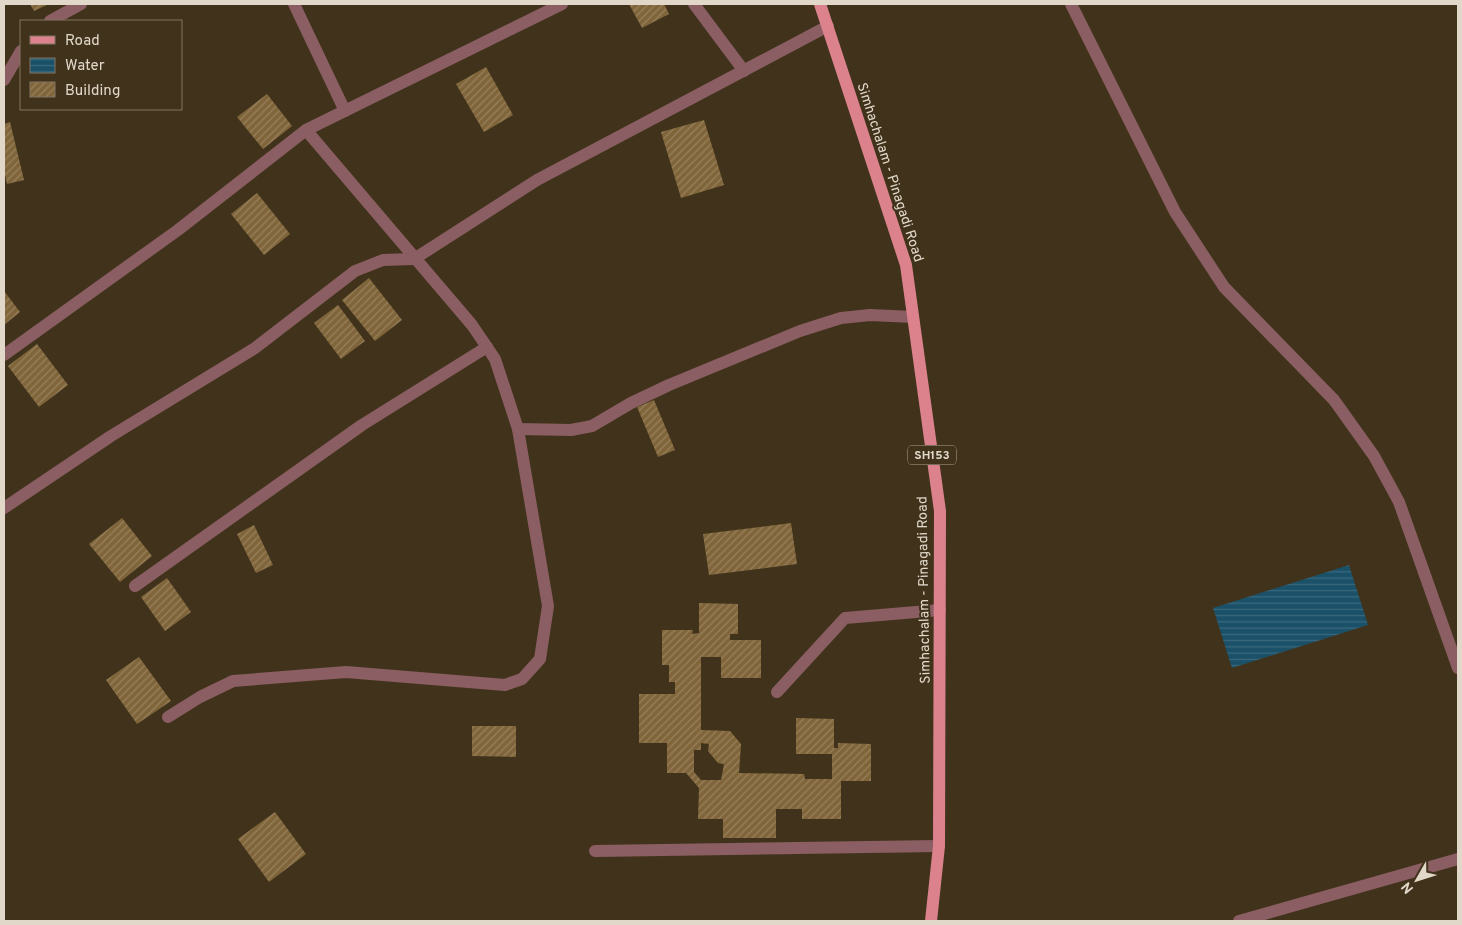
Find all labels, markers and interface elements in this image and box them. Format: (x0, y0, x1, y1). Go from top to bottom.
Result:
legend (20, 20, 182, 110)
text: Road (65, 32, 100, 51)
text: Water (65, 57, 105, 76)
street label: Simhachalam - Pinagadi Road (853, 81, 927, 264)
text: Building (65, 82, 120, 101)
road number: SH153 (908, 446, 956, 464)
street label: Simhachalam - Pinagadi Road (914, 496, 935, 684)
north arrow (1392, 855, 1442, 905)
text: N (1398, 878, 1418, 896)

